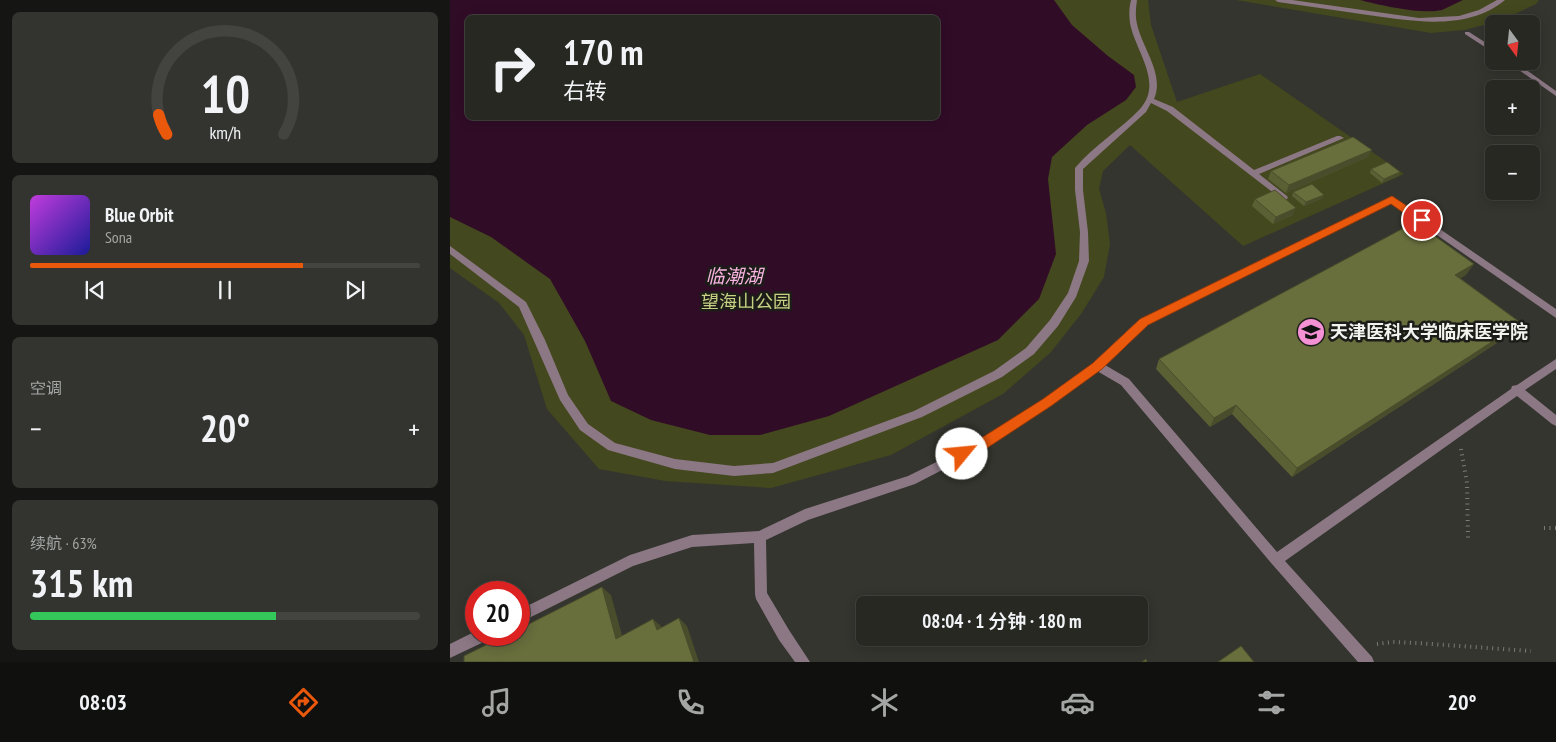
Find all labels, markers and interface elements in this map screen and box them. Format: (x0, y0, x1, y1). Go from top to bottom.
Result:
north arrow (1485, 15, 1540, 70)
map controls (1485, 15, 1540, 200)
text: 170 m (563, 29, 644, 75)
icon: right (480, 35, 545, 100)
text: 10 (200, 60, 250, 127)
text: 右转 (563, 77, 607, 105)
button: + (1485, 80, 1540, 135)
text: km/h (209, 121, 241, 144)
button: − (1485, 145, 1540, 200)
pin (1401, 199, 1443, 241)
text: Blue Orbit (105, 203, 174, 227)
icon: arrive (1408, 206, 1436, 234)
text: Sona (105, 227, 132, 247)
water label: 临潮湖 (705, 264, 765, 288)
icon: previous (81, 276, 109, 304)
icon: pause (211, 276, 239, 304)
icon: next (341, 276, 369, 304)
park label: 望海山公园 (701, 290, 791, 313)
school or university icon: 天津医科大学临床医学院 (1296, 317, 1326, 347)
place label: 天津医科大学临床医学院 (1330, 320, 1528, 343)
text: 空调 (30, 378, 62, 398)
text: 20° (200, 403, 250, 452)
text: − (30, 410, 42, 447)
text: + (408, 410, 420, 447)
position arrow (935, 427, 987, 479)
text: 续航 · 63% (30, 533, 97, 553)
text: 315 km (30, 558, 133, 607)
speed limit sign: 20 (465, 581, 530, 646)
text: 08:04 · 1 分钟 · 180 m (922, 609, 1082, 633)
icon: directions (286, 685, 321, 720)
icon: music (479, 685, 514, 720)
icon: phone (673, 685, 708, 720)
icon: climate (867, 685, 902, 720)
icon: car (1060, 685, 1095, 720)
icon: filters (1254, 685, 1289, 720)
text: 08:03 (79, 688, 127, 716)
text: 20° (1448, 688, 1477, 716)

